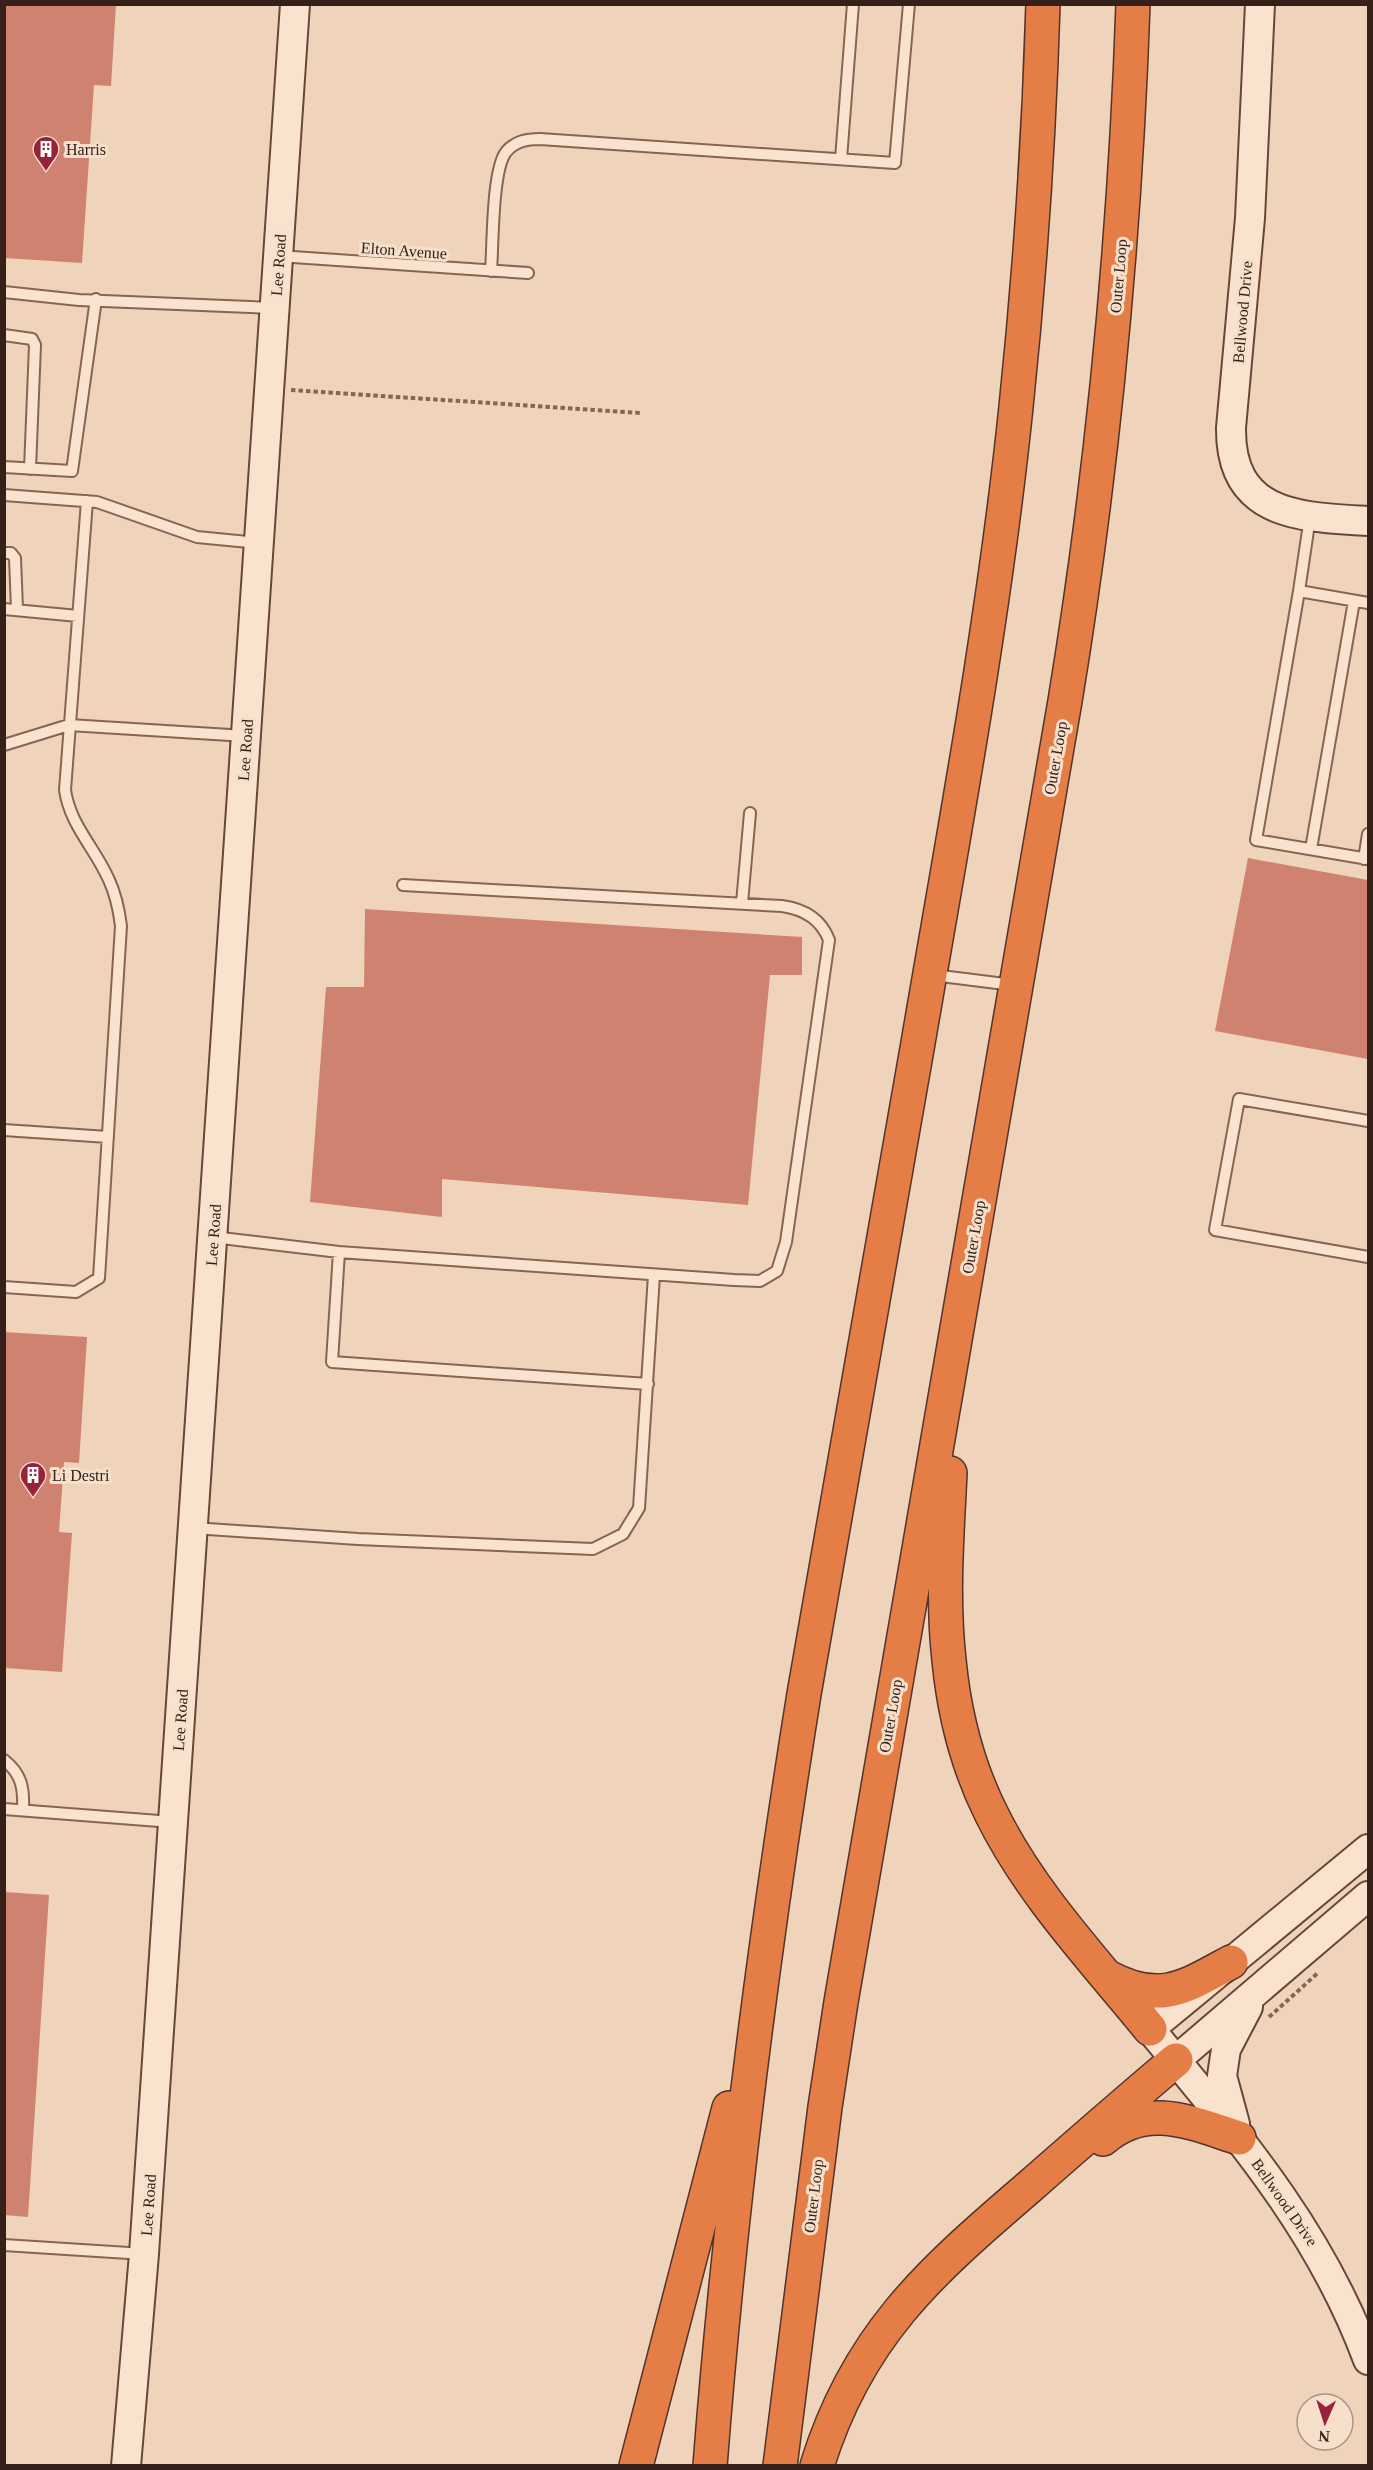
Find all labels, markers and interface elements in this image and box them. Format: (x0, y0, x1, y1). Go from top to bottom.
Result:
building icon: Harris (31, 134, 61, 172)
place label: Harris (66, 141, 106, 158)
street label: Lee Road (268, 234, 289, 296)
street label: Outer Loop (1107, 238, 1131, 314)
street label: Elton Avenue (360, 239, 448, 262)
street label: Bellwood Drive (1230, 260, 1255, 364)
street label: Lee Road (235, 719, 256, 781)
street label: Outer Loop (1041, 720, 1071, 796)
street label: Outer Loop (959, 1199, 989, 1275)
street label: Lee Road (203, 1204, 224, 1266)
building icon: Li Destri (18, 1460, 48, 1498)
place label: Li Destri (52, 1467, 110, 1484)
street label: Outer Loop (876, 1678, 906, 1754)
street label: Lee Road (170, 1689, 191, 1751)
street label: Bellwood Drive (1248, 2155, 1321, 2249)
street label: Outer Loop (801, 2158, 827, 2234)
street label: Lee Road (138, 2174, 159, 2236)
north arrow (1295, 2392, 1355, 2452)
text: N (1318, 2428, 1330, 2445)

